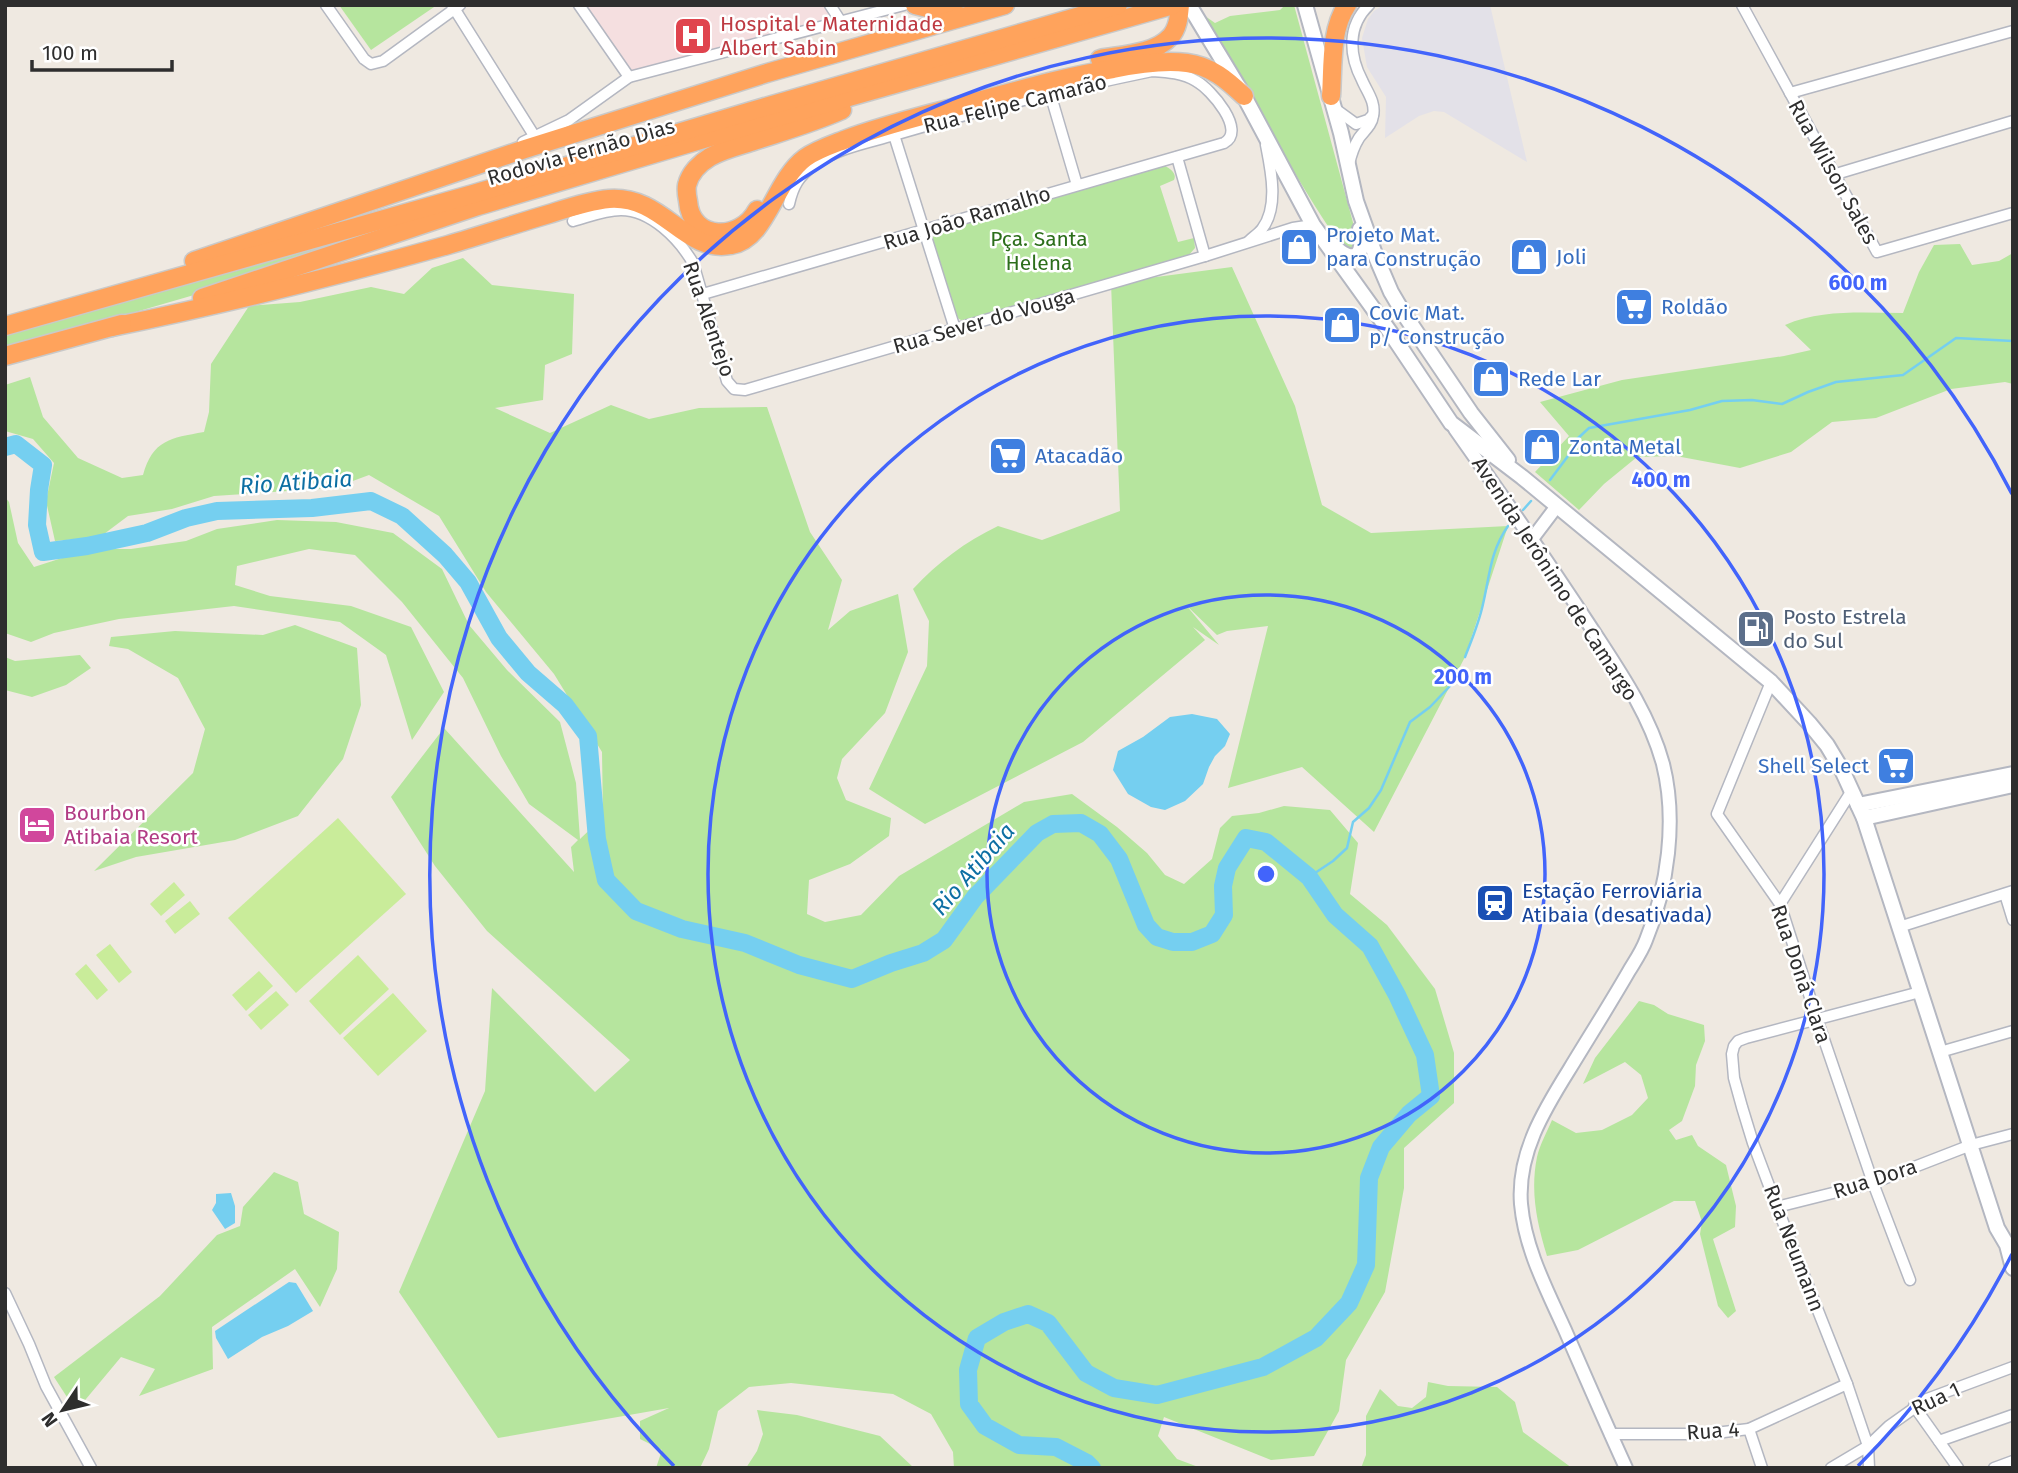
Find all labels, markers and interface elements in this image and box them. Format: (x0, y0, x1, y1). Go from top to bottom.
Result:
place label: Hospital e Maternidade Albert Sabin (720, 11, 943, 61)
hospital icon: Hospital e Maternidade Albert Sabin (672, 15, 714, 57)
scale bar (32, 28, 172, 72)
text: 100 m (42, 40, 98, 66)
street label: Rua Felipe Camarão (921, 69, 1109, 139)
street label: Rua Wilson Sales (1783, 95, 1884, 249)
street label: Rodovia Fernão Dias (484, 113, 678, 191)
street label: Rua João Ramalho (880, 180, 1054, 256)
place label: Projeto Mat. para Construção (1326, 222, 1481, 272)
park label: Pça. Santa Helena (990, 226, 1088, 276)
shop icon: Projeto Mat. para Construção (1278, 226, 1320, 268)
shop icon: Joli (1508, 236, 1550, 278)
place label: Joli (1556, 244, 1587, 270)
street label: Rua Alentejo (677, 258, 741, 380)
text: 600 m (1828, 270, 1888, 296)
street label: Rua Sever do Vouga (890, 283, 1078, 359)
supermarket icon: Roldão (1613, 286, 1655, 328)
place label: Roldão (1661, 294, 1728, 320)
place label: Covic Mat. p/ Construção (1369, 300, 1505, 350)
shop icon: Covic Mat. p/ Construção (1321, 304, 1363, 346)
shop icon: Rede Lar (1470, 358, 1512, 400)
place label: Rede Lar (1518, 366, 1601, 392)
shop icon: Zonta Metal (1521, 426, 1563, 468)
place label: Zonta Metal (1569, 434, 1681, 460)
supermarket icon: Atacadão (987, 435, 1029, 477)
place label: Atacadão (1035, 443, 1123, 469)
street label: Avenida Jerônimo de Camargo (1466, 452, 1644, 706)
water label: Rio Atibaia (239, 464, 353, 500)
text: 400 m (1631, 467, 1691, 493)
place label: Posto Estrela do Sul (1783, 604, 1907, 654)
fuel station icon: Posto Estrela do Sul (1735, 608, 1777, 650)
text: 200 m (1434, 664, 1492, 690)
supermarket icon: Shell Select (1875, 745, 1917, 787)
place label: Shell Select (1758, 753, 1869, 779)
place label: Bourbon Atibaia Resort (64, 800, 198, 850)
hotel icon: Bourbon Atibaia Resort (16, 804, 58, 846)
water label: Rio Atibaia (925, 817, 1021, 921)
centre of rings (1254, 862, 1278, 886)
place label: Estação Ferroviária Atibaia (desativada) (1522, 878, 1712, 928)
station icon: Estação Ferroviária Atibaia (desativada) (1474, 882, 1516, 924)
street label: Rua Doná Clara (1765, 901, 1837, 1047)
street label: Rua Dora (1830, 1153, 1920, 1205)
street label: Rua Neumann (1758, 1181, 1830, 1315)
north arrow (28, 1375, 98, 1445)
street label: Rua 1 (1907, 1376, 1965, 1422)
text: N (36, 1408, 63, 1431)
street label: Rua 4 (1686, 1416, 1740, 1446)

